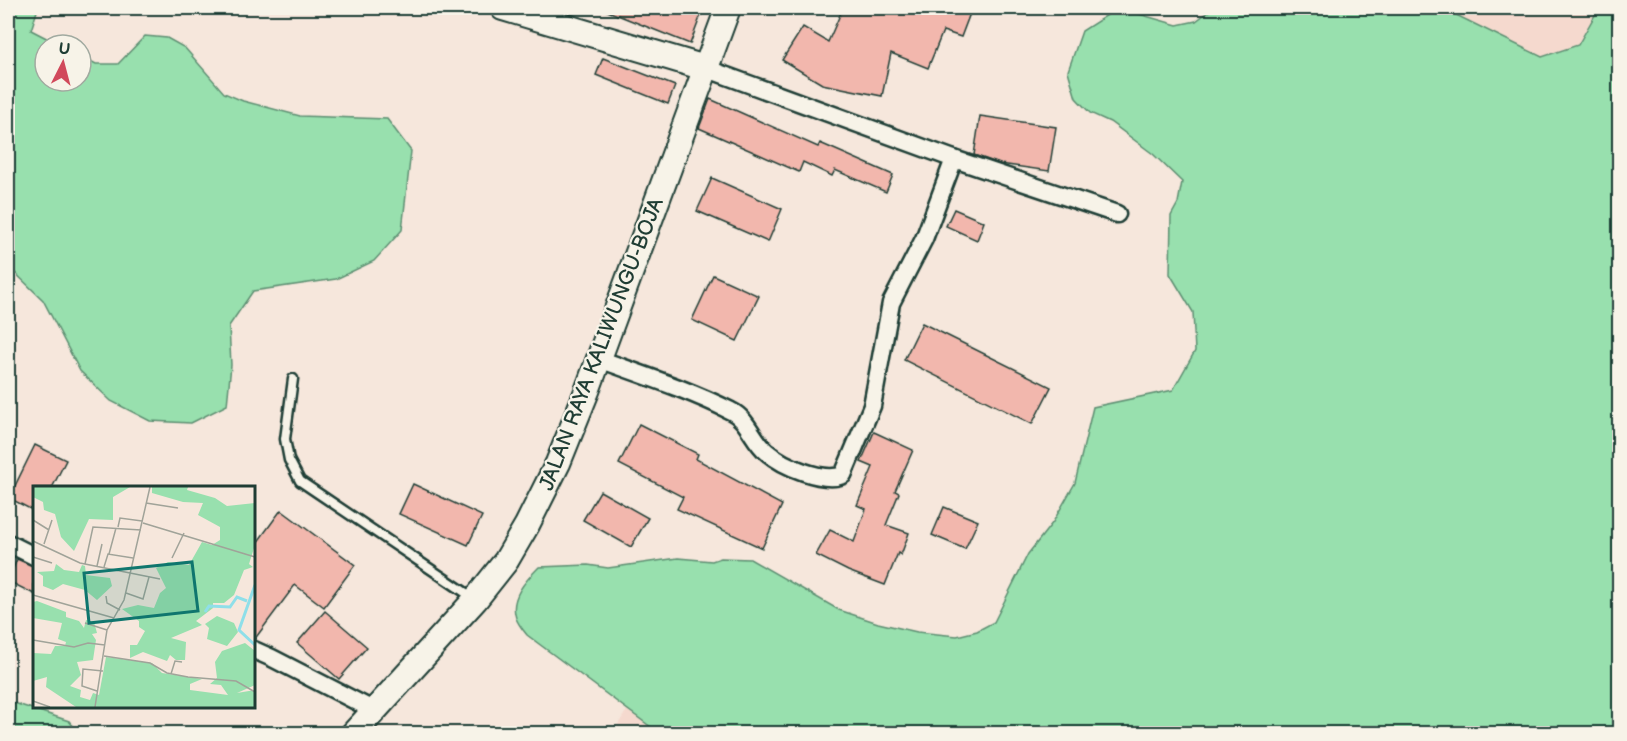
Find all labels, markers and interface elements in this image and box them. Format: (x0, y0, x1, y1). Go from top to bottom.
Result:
north arrow (33, 33, 93, 93)
text: U (58, 40, 71, 60)
street label: JALAN RAYA KALIWUNGU-BOJA (534, 194, 669, 494)
inset map (33, 486, 255, 708)

